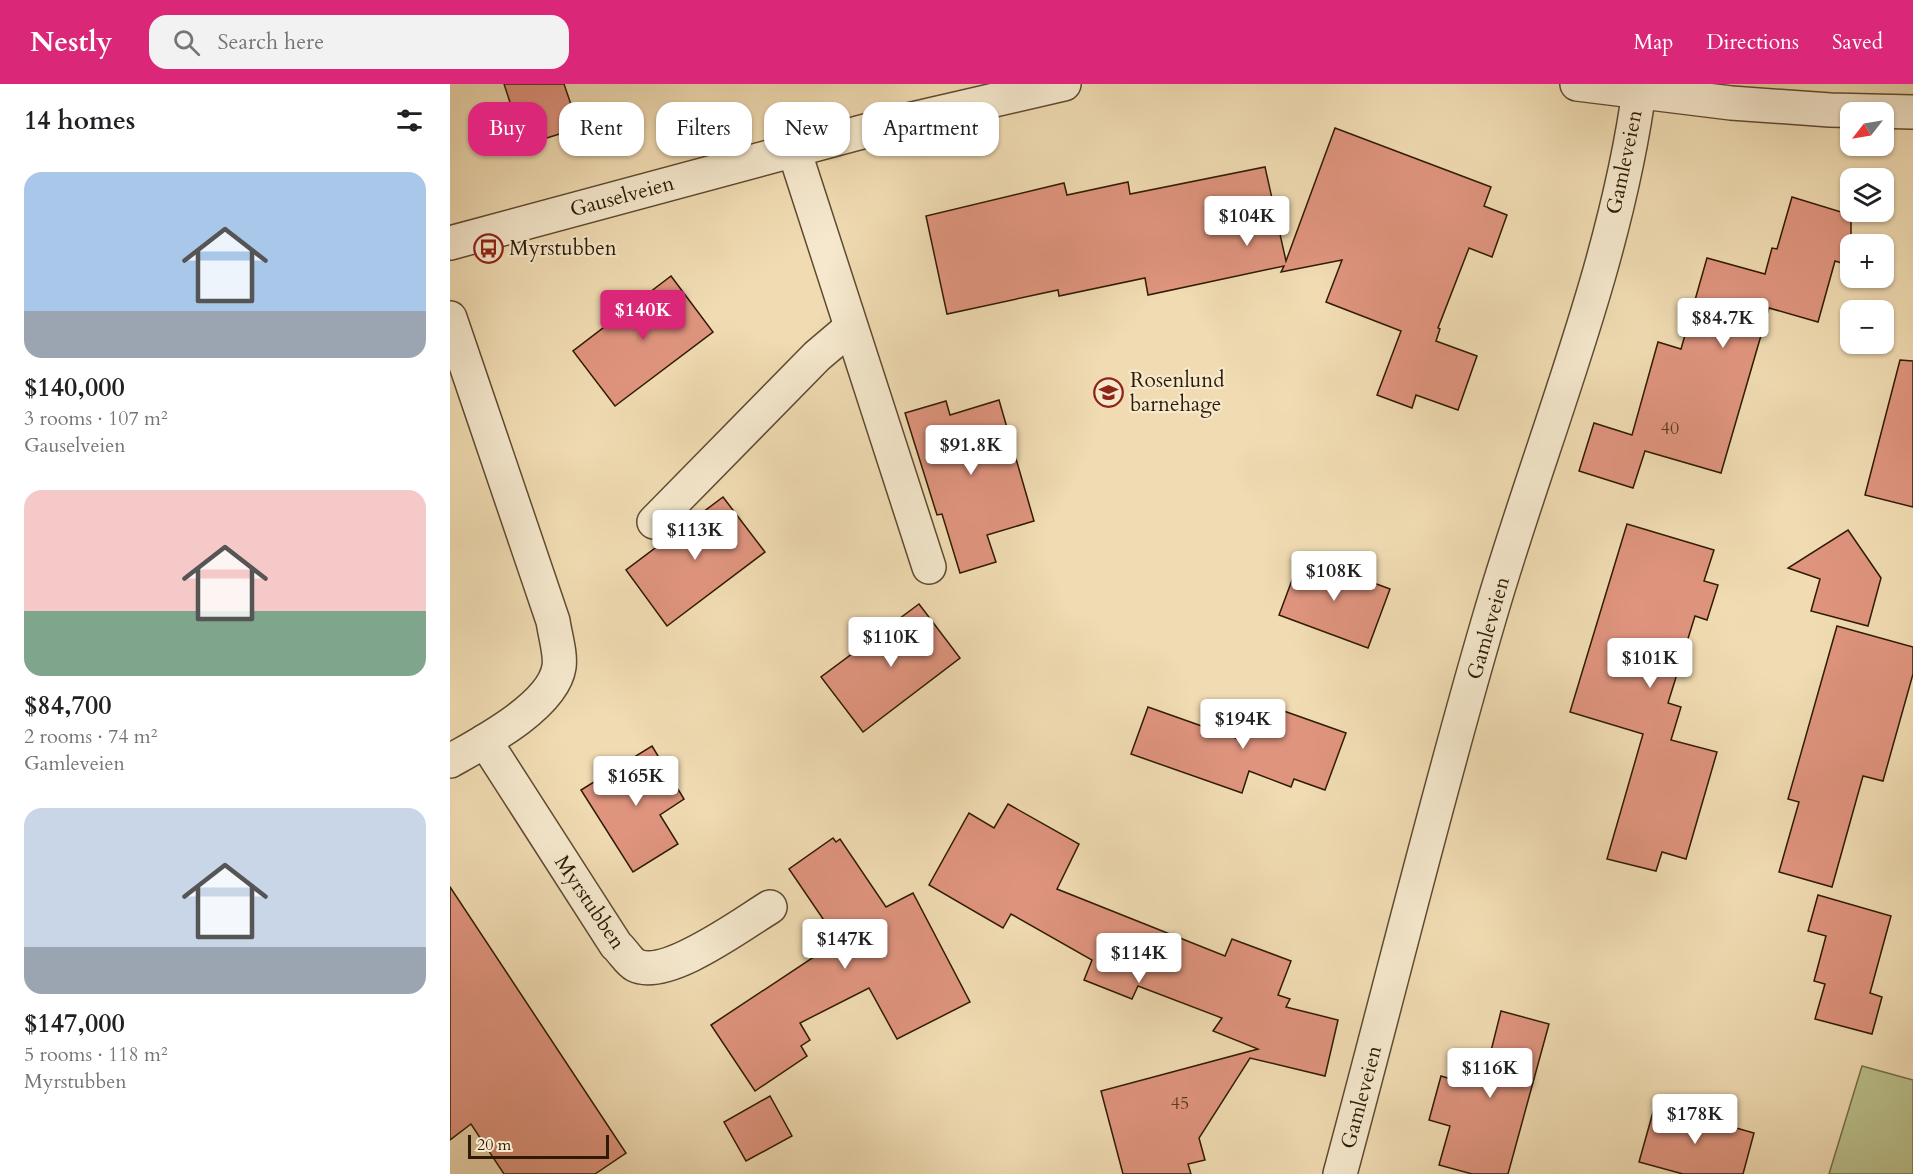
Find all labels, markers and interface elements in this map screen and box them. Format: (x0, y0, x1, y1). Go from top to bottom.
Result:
search box (149, 15, 569, 69)
text: Nestly (30, 23, 113, 61)
icon: search (170, 26, 203, 59)
text: Search here (218, 27, 324, 57)
text: Map (1633, 28, 1673, 57)
text: Directions (1706, 28, 1799, 57)
text: Saved (1832, 28, 1883, 57)
chip: Buy (468, 102, 547, 156)
chip: Rent (559, 102, 644, 156)
chip: Filters (656, 102, 752, 156)
chip: New (764, 102, 850, 156)
chip: Apartment (862, 102, 999, 156)
north arrow (1840, 102, 1894, 156)
map controls (1840, 102, 1894, 354)
text: 14 homes (24, 103, 135, 138)
icon: filters (393, 104, 426, 137)
street label: Gamleveien (1599, 107, 1650, 217)
button: layers (1840, 168, 1894, 222)
street label: Gauselveien (567, 169, 677, 224)
pin: $104K (1205, 196, 1289, 247)
text: $104K (1218, 202, 1276, 229)
icon: home (171, 211, 279, 319)
bus stop icon: Myrstubben (472, 232, 504, 264)
place label: Myrstubben (509, 234, 617, 263)
button: + (1840, 234, 1894, 288)
pin: $140K (601, 290, 685, 341)
text: $140K (614, 296, 672, 323)
pin: $84.7K (1674, 298, 1772, 349)
button: − (1840, 300, 1894, 354)
text: $84.7K (1692, 304, 1754, 331)
place label: Rosenlund barnehage (1130, 366, 1224, 419)
text: $140,000 (24, 370, 125, 405)
school or university icon: Rosenlund barnehage (1093, 376, 1125, 408)
text: 3 rooms · 107 m² (24, 405, 168, 432)
house number: 40 (1661, 416, 1679, 441)
pin: $91.8K (922, 425, 1020, 476)
text: $91.8K (940, 431, 1002, 458)
text: Gauselveien (24, 432, 126, 459)
pin: $113K (653, 510, 737, 561)
text: $113K (666, 516, 724, 543)
icon: home (171, 529, 279, 637)
pin: $108K (1292, 551, 1376, 602)
text: $108K (1305, 557, 1363, 584)
street label: Gamleveien (1460, 573, 1517, 683)
pin: $110K (849, 617, 933, 668)
text: $110K (862, 623, 920, 650)
pin: $101K (1608, 638, 1692, 689)
text: $101K (1621, 644, 1679, 671)
text: $84,700 (24, 688, 112, 723)
pin: $194K (1201, 699, 1285, 750)
text: $194K (1214, 705, 1272, 732)
text: 2 rooms · 74 m² (24, 723, 157, 750)
text: Gamleveien (24, 750, 125, 777)
pin: $165K (594, 756, 678, 807)
text: $165K (607, 762, 665, 789)
icon: home (171, 847, 279, 955)
street label: Myrstubben (547, 850, 632, 955)
pin: $147K (803, 919, 887, 970)
text: $147K (816, 925, 874, 952)
pin: $114K (1097, 933, 1181, 984)
text: $114K (1110, 939, 1168, 966)
text: $147,000 (24, 1006, 125, 1041)
text: 5 rooms · 118 m² (24, 1041, 168, 1068)
street label: Gamleveien (1334, 1042, 1389, 1152)
pin: $116K (1448, 1048, 1532, 1099)
text: $116K (1461, 1054, 1519, 1081)
text: Myrstubben (24, 1068, 127, 1095)
house number: 45 (1171, 1091, 1189, 1116)
pin: $178K (1653, 1094, 1737, 1145)
text: $178K (1666, 1100, 1724, 1127)
scale bar (468, 1132, 609, 1160)
text: 20 m (477, 1134, 511, 1156)

